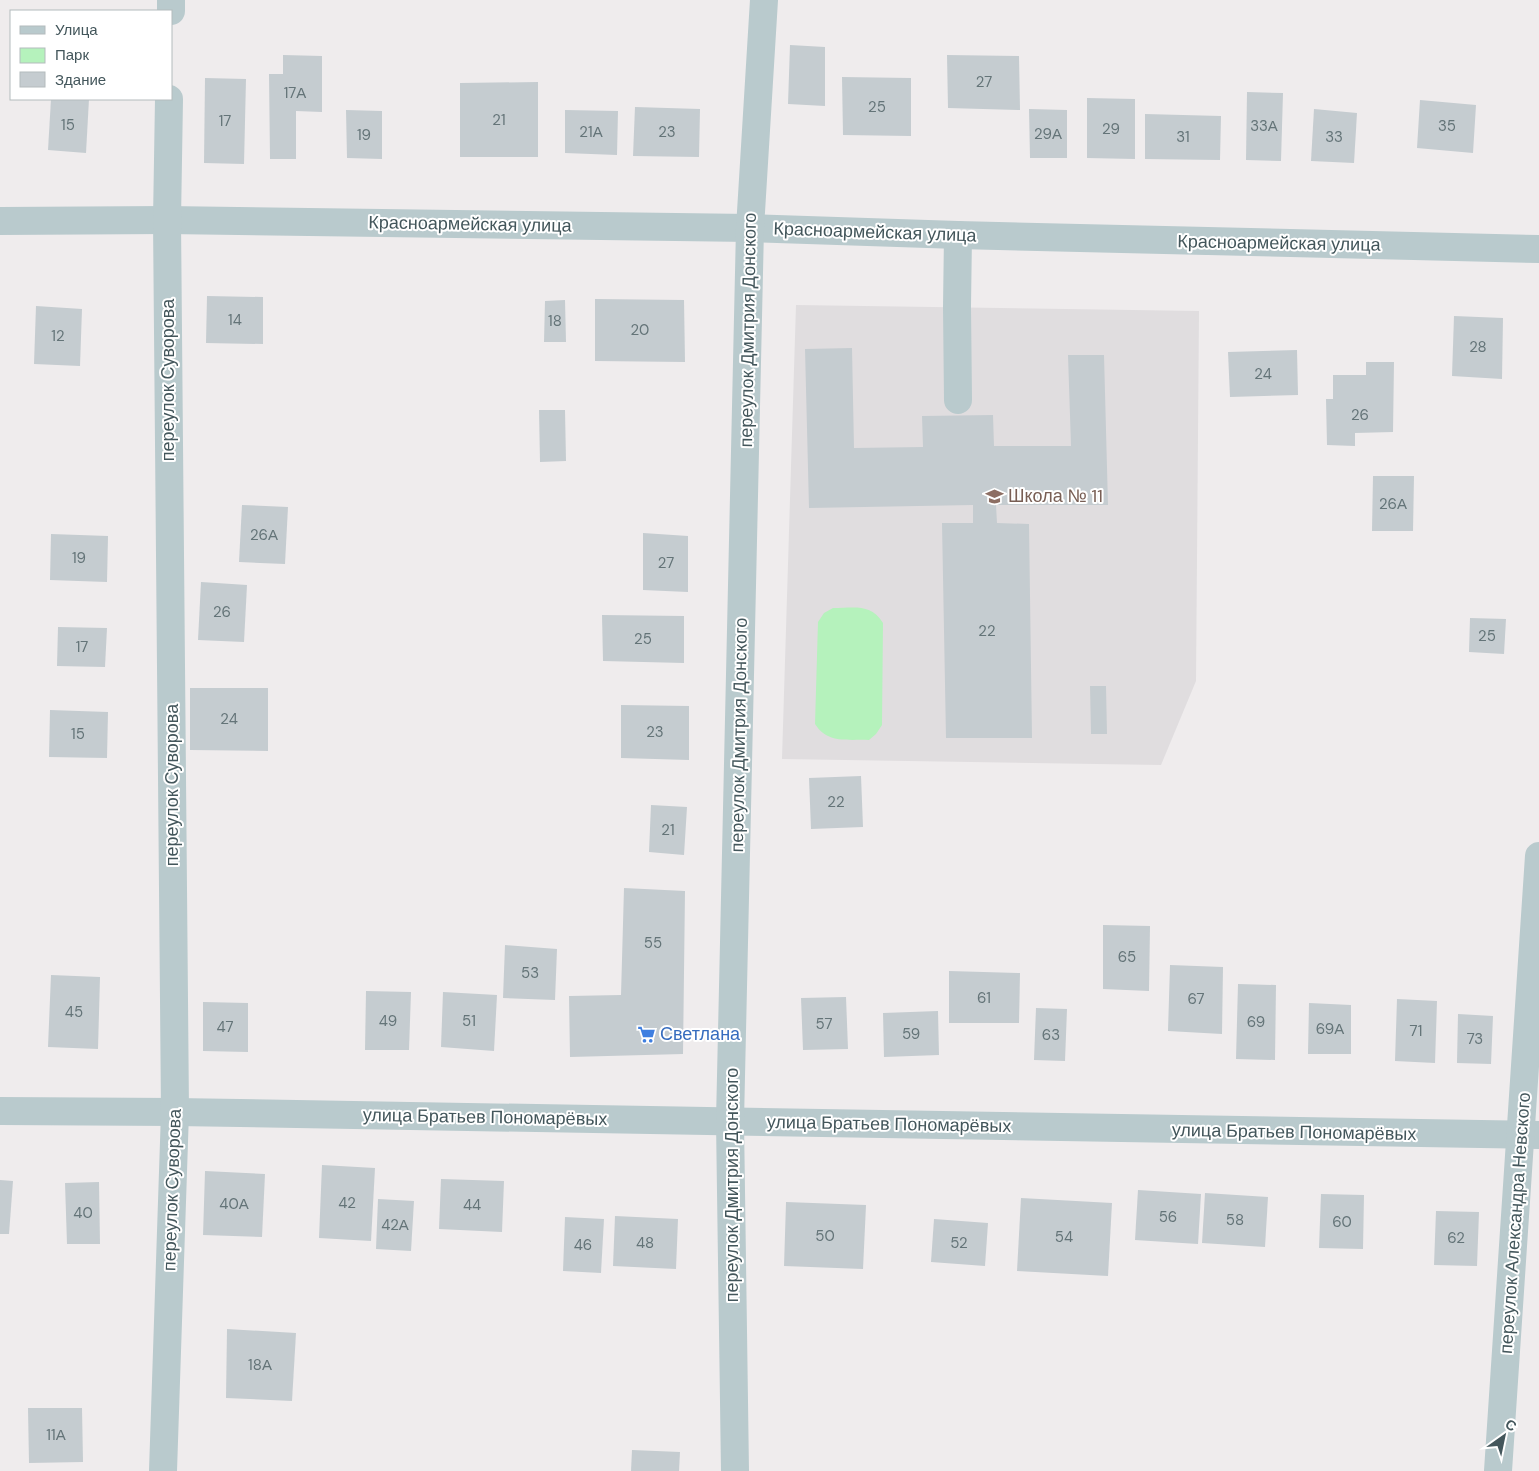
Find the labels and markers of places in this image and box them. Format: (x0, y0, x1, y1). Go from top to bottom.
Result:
place label: Школа № 11 (1008, 484, 1103, 508)
school or university icon: Школа № 11 (984, 486, 1004, 506)
place label: Светлана (660, 1022, 741, 1046)
supermarket icon: Светлана (636, 1024, 656, 1044)

